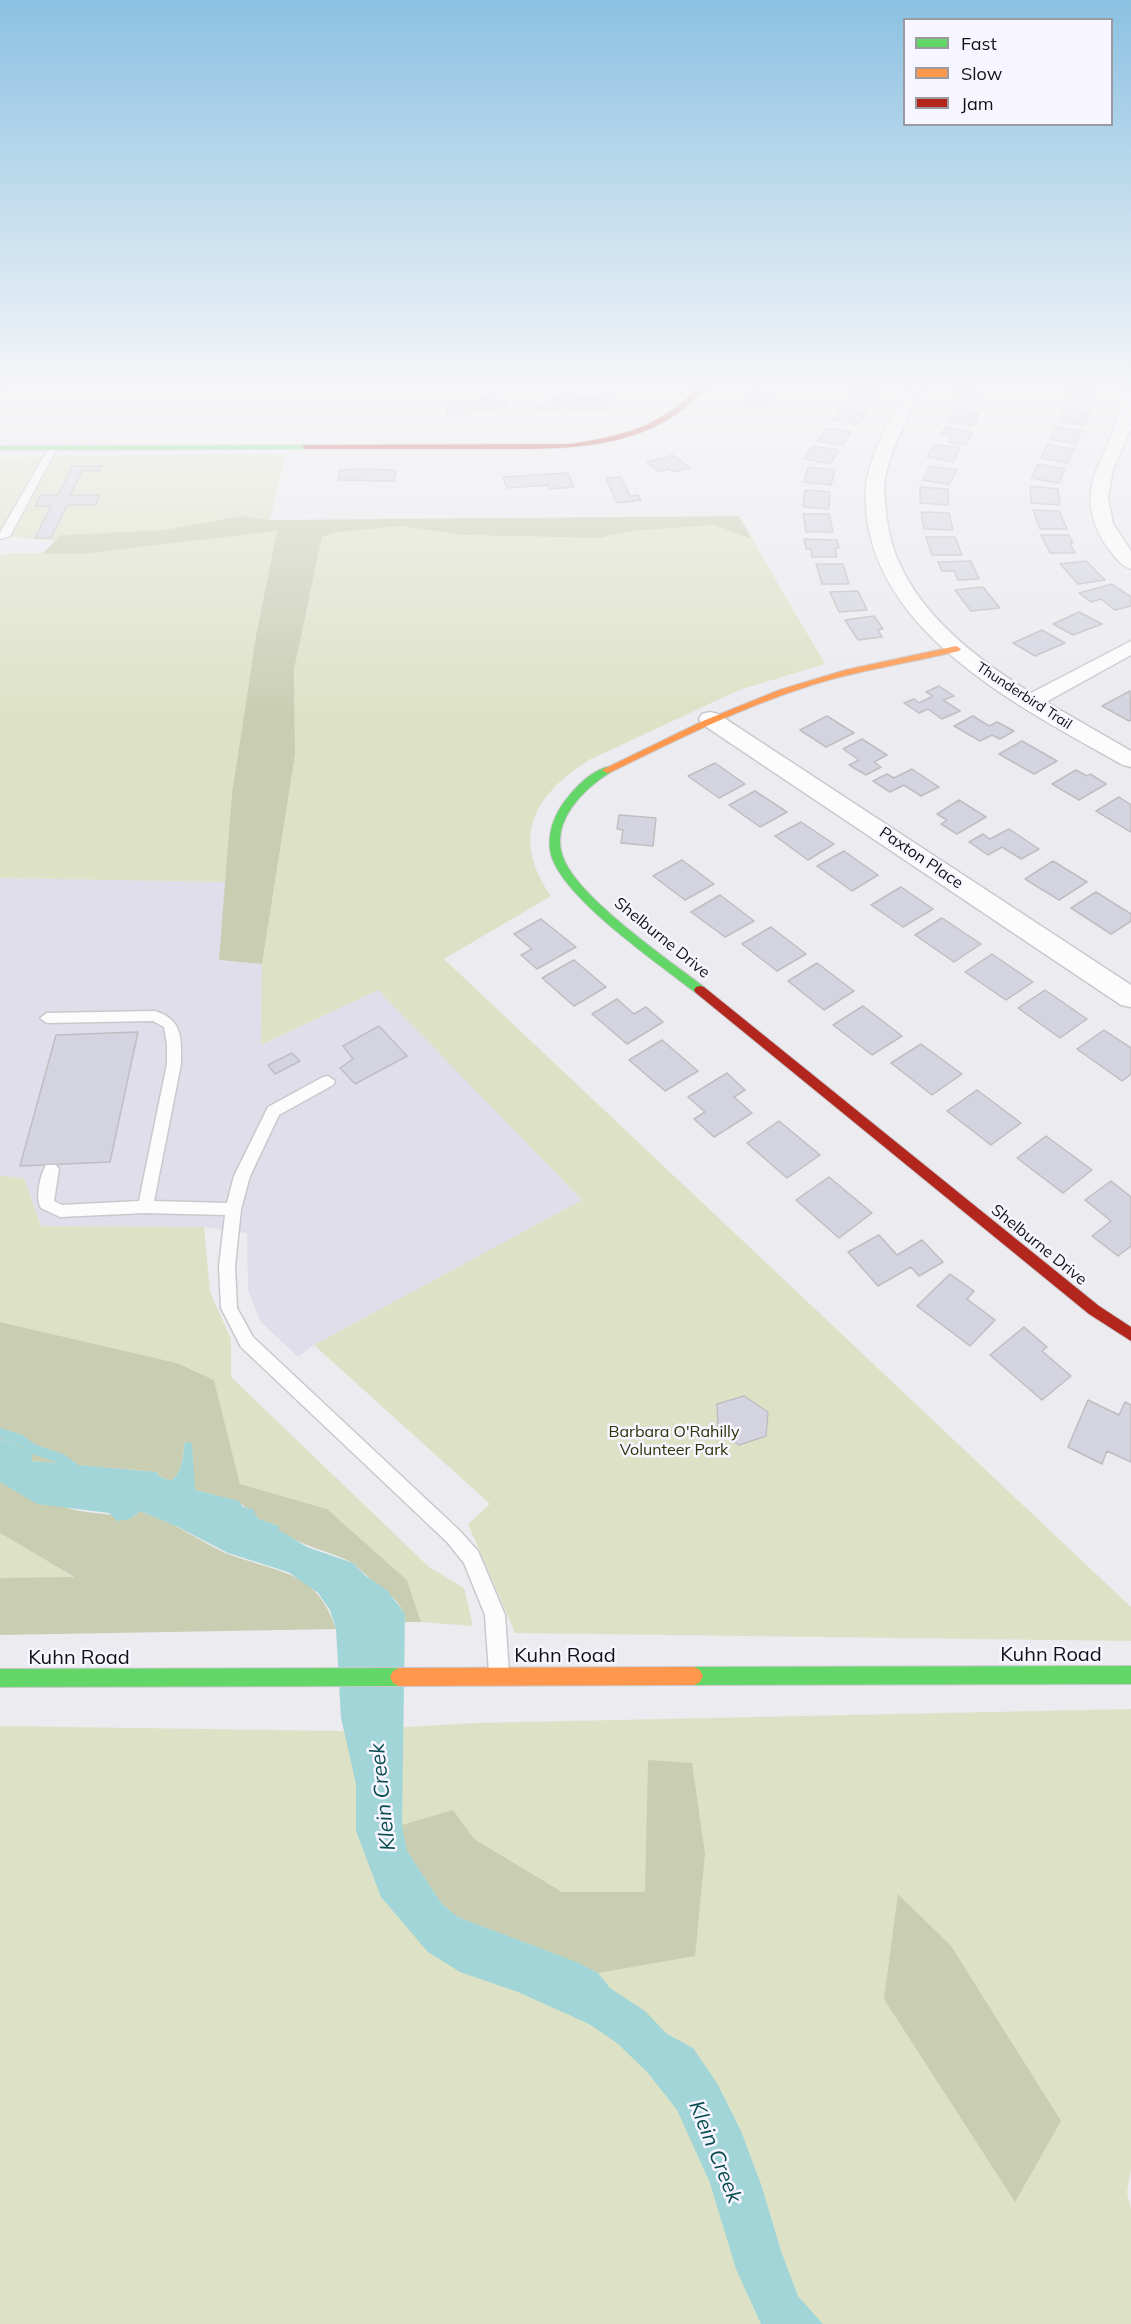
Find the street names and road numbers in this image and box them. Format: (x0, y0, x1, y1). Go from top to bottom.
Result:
street label: Thunderbird Trail (973, 659, 1075, 733)
street label: Paxton Place (876, 823, 966, 893)
street label: Shelburne Drive (610, 894, 714, 982)
street label: Shelburne Drive (987, 1201, 1091, 1289)
street label: Kuhn Road (1000, 1643, 1102, 1667)
street label: Kuhn Road (514, 1644, 616, 1668)
street label: Kuhn Road (28, 1646, 130, 1670)

